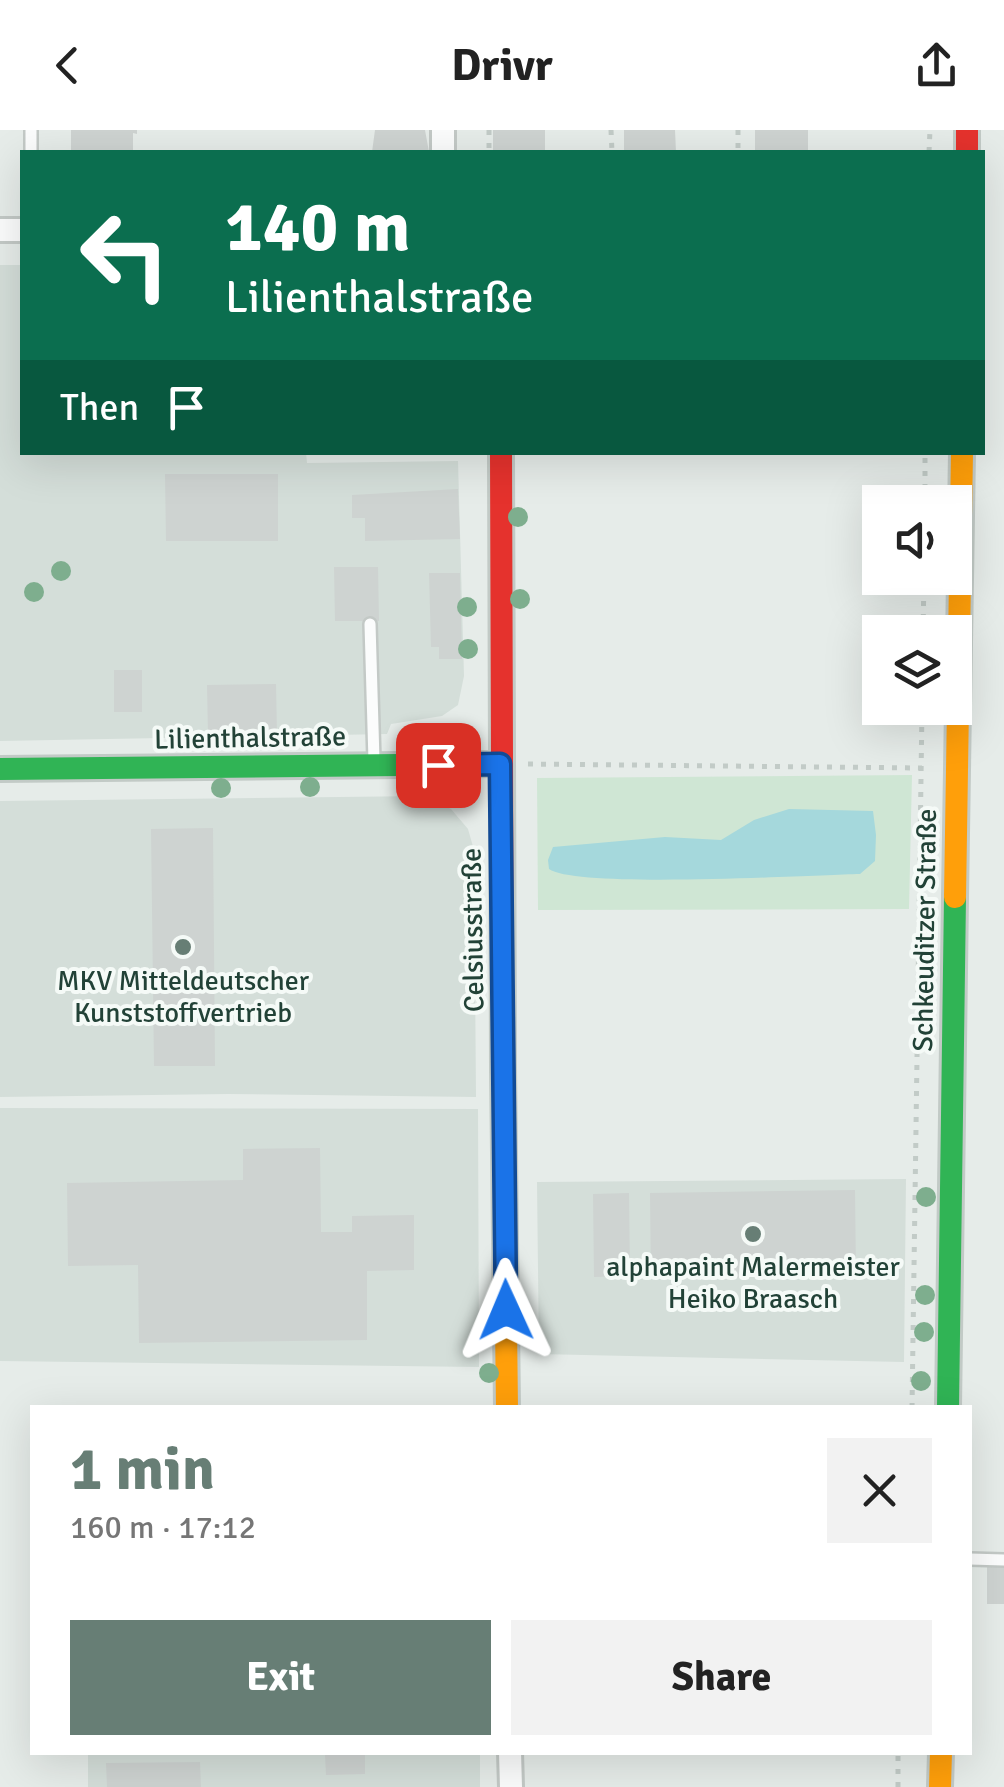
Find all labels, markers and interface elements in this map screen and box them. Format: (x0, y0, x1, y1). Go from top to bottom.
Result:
icon: back (40, 38, 95, 93)
text: Drivr (451, 38, 553, 93)
icon: share (909, 38, 964, 93)
text: 140 m (225, 184, 410, 270)
icon: left (60, 190, 190, 320)
text: Lilienthalstraße (225, 270, 534, 325)
icon: arrive (159, 380, 214, 435)
text: Then (60, 384, 139, 431)
map controls (862, 485, 972, 725)
button: sound (862, 485, 972, 595)
button: layers (862, 615, 972, 725)
street label: Lilienthalstraße (154, 719, 346, 757)
pin (396, 723, 481, 808)
icon: arrive (411, 738, 466, 793)
street label: Schkeuditzer Straße (906, 808, 944, 1052)
street label: Celsiusstraße (455, 848, 491, 1012)
marker: MKV Mitteldeutscher Kunststoffvertrieb (172, 936, 194, 958)
place label: MKV Mitteldeutscher Kunststoffvertrieb (57, 964, 310, 1030)
marker: alphapaint Malermeister Heiko Braasch (742, 1223, 764, 1245)
place label: alphapaint Malermeister Heiko Braasch (606, 1250, 901, 1316)
position arrow (454, 1258, 558, 1362)
text: 1 min (70, 1433, 215, 1507)
button: close (827, 1438, 932, 1543)
text: 160 m · 17:12 (70, 1508, 256, 1547)
button: Exit (70, 1620, 491, 1735)
button: Share (511, 1620, 932, 1735)

